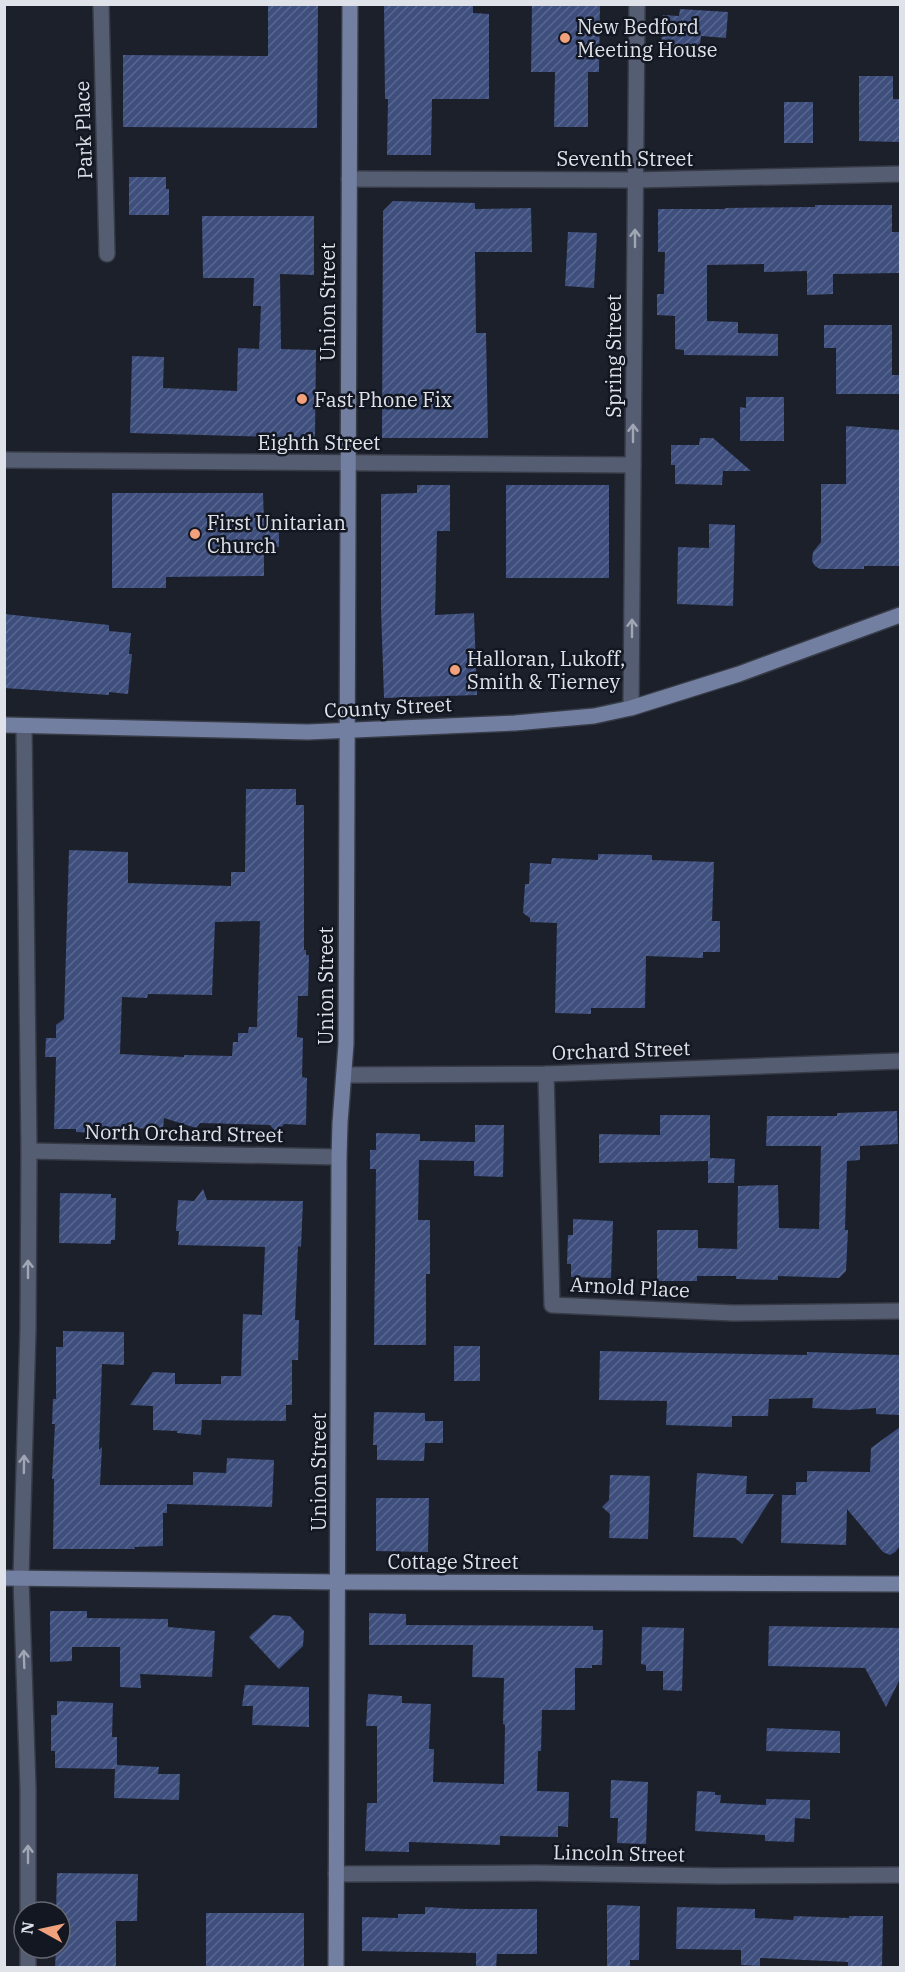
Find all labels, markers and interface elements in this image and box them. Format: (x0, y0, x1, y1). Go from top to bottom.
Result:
place label: New Bedford Meeting House (577, 13, 717, 63)
marker: New Bedford Meeting House (558, 31, 572, 45)
street label: Park Place (68, 80, 98, 180)
street label: Seventh Street (557, 145, 693, 172)
one-way arrow (629, 229, 641, 249)
street label: Union Street (314, 243, 341, 361)
street label: Spring Street (600, 294, 627, 418)
place label: Fast Phone Fix (314, 386, 452, 413)
marker: Fast Phone Fix (295, 392, 309, 406)
one-way arrow (627, 424, 639, 444)
street label: Eighth Street (258, 429, 380, 456)
place label: First Unitarian Church (207, 509, 346, 559)
marker: First Unitarian Church (188, 527, 202, 541)
one-way arrow (626, 619, 637, 639)
place label: Halloran, Lukoff, Smith & Tierney (467, 645, 625, 695)
marker: Halloran, Lukoff, Smith & Tierney (448, 663, 462, 677)
street label: County Street (323, 690, 453, 724)
street label: Union Street (312, 927, 339, 1045)
street label: Orchard Street (551, 1034, 691, 1066)
street label: North Orchard Street (84, 1118, 284, 1148)
one-way arrow (22, 1259, 34, 1279)
street label: Arnold Place (570, 1270, 690, 1304)
street label: Union Street (305, 1413, 332, 1531)
one-way arrow (18, 1454, 30, 1474)
street label: Cottage Street (387, 1548, 519, 1575)
one-way arrow (18, 1649, 29, 1669)
street label: Lincoln Street (553, 1838, 685, 1868)
one-way arrow (22, 1844, 34, 1864)
north arrow (12, 1900, 72, 1960)
text: N (16, 1920, 38, 1936)

